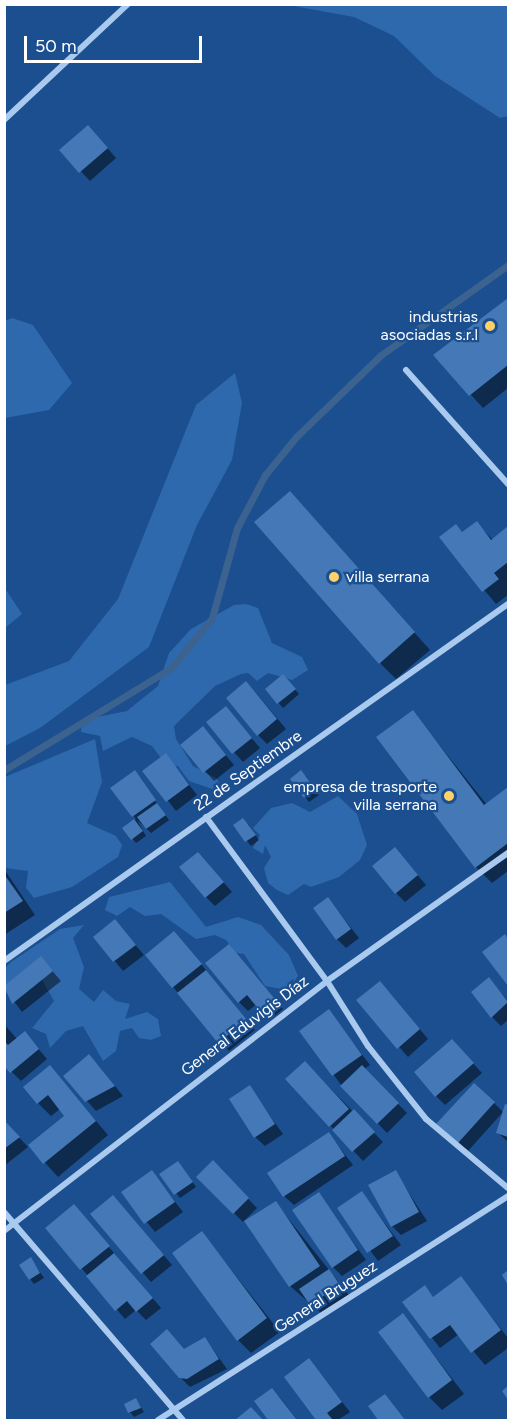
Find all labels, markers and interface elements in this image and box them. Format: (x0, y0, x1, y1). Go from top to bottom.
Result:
scale bar (27, 24, 206, 62)
text: 50 m (35, 35, 77, 57)
place label: industrias asociadas s.r.l (381, 307, 478, 345)
marker: industrias asociadas s.r.l (483, 319, 497, 333)
place label: villa serrana (346, 567, 429, 587)
marker: villa serrana (327, 570, 341, 584)
street label: 22 de Septiembre (190, 727, 306, 815)
place label: empresa de trasporte villa serrana (283, 777, 437, 815)
marker: empresa de trasporte villa serrana (442, 789, 456, 803)
street label: General Eduvigis Díaz (177, 972, 313, 1080)
street label: General Bruguez (271, 1257, 381, 1337)

